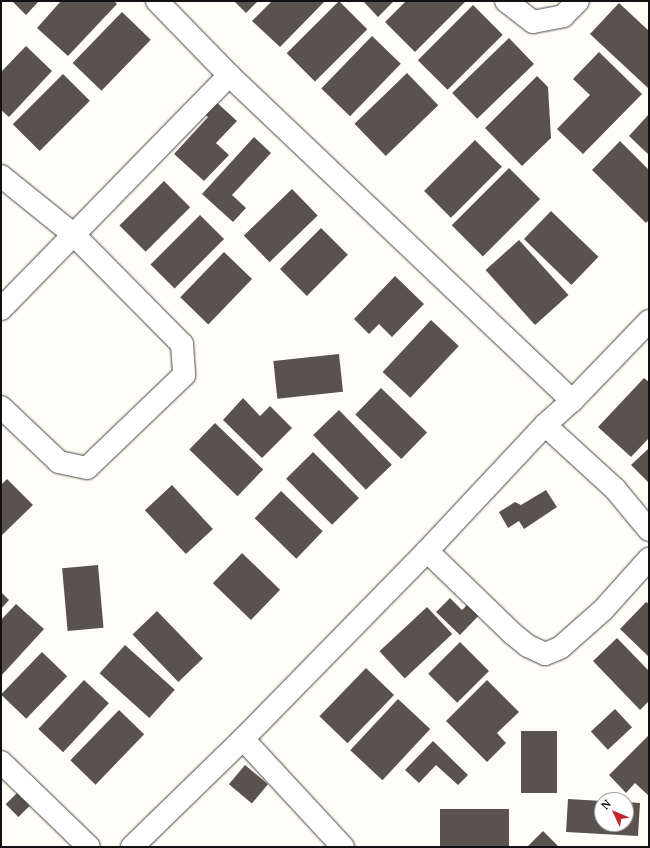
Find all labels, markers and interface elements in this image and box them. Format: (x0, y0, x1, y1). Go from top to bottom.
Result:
north arrow (594, 792, 634, 832)
text: N (598, 796, 614, 812)

